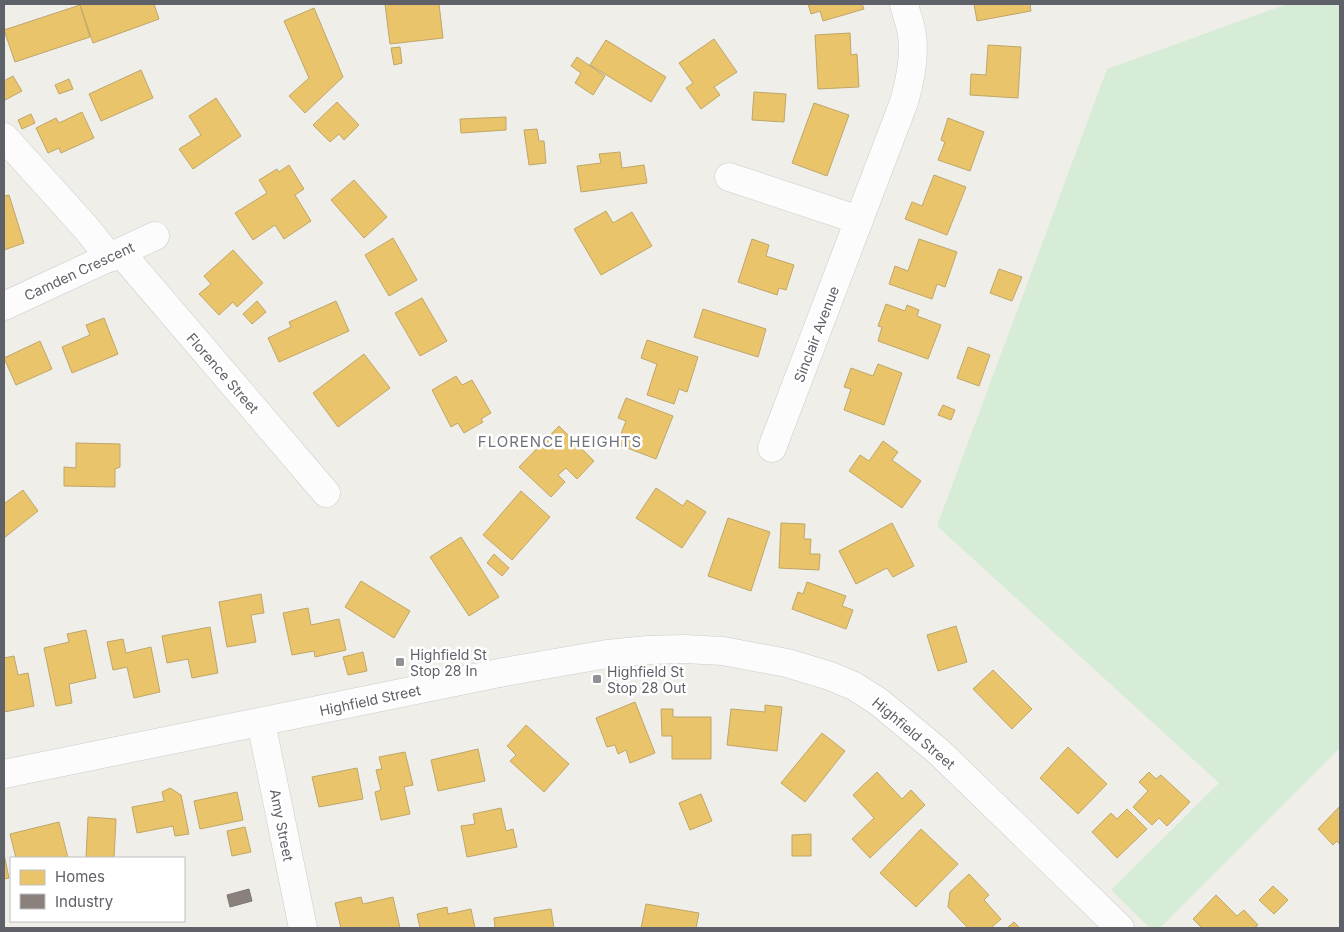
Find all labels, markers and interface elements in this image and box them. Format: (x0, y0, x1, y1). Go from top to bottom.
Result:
street label: Camden Crescent (21, 238, 137, 304)
street label: Sinclair Avenue (790, 283, 842, 385)
street label: Florence Street (183, 329, 263, 417)
district label: FLORENCE HEIGHTS (478, 432, 642, 451)
place label: Highfield St Stop 28 In (410, 646, 487, 679)
marker: Highfield St Stop 28 In (394, 656, 406, 668)
place label: Highfield St Stop 28 Out (607, 663, 686, 696)
marker: Highfield St Stop 28 Out (591, 673, 603, 685)
street label: Highfield Street (318, 681, 422, 719)
street label: Highfield Street (869, 693, 959, 773)
street label: Amy Street (267, 788, 297, 863)
legend (10, 857, 185, 922)
text: Homes (55, 867, 105, 886)
text: Industry (55, 892, 114, 911)

